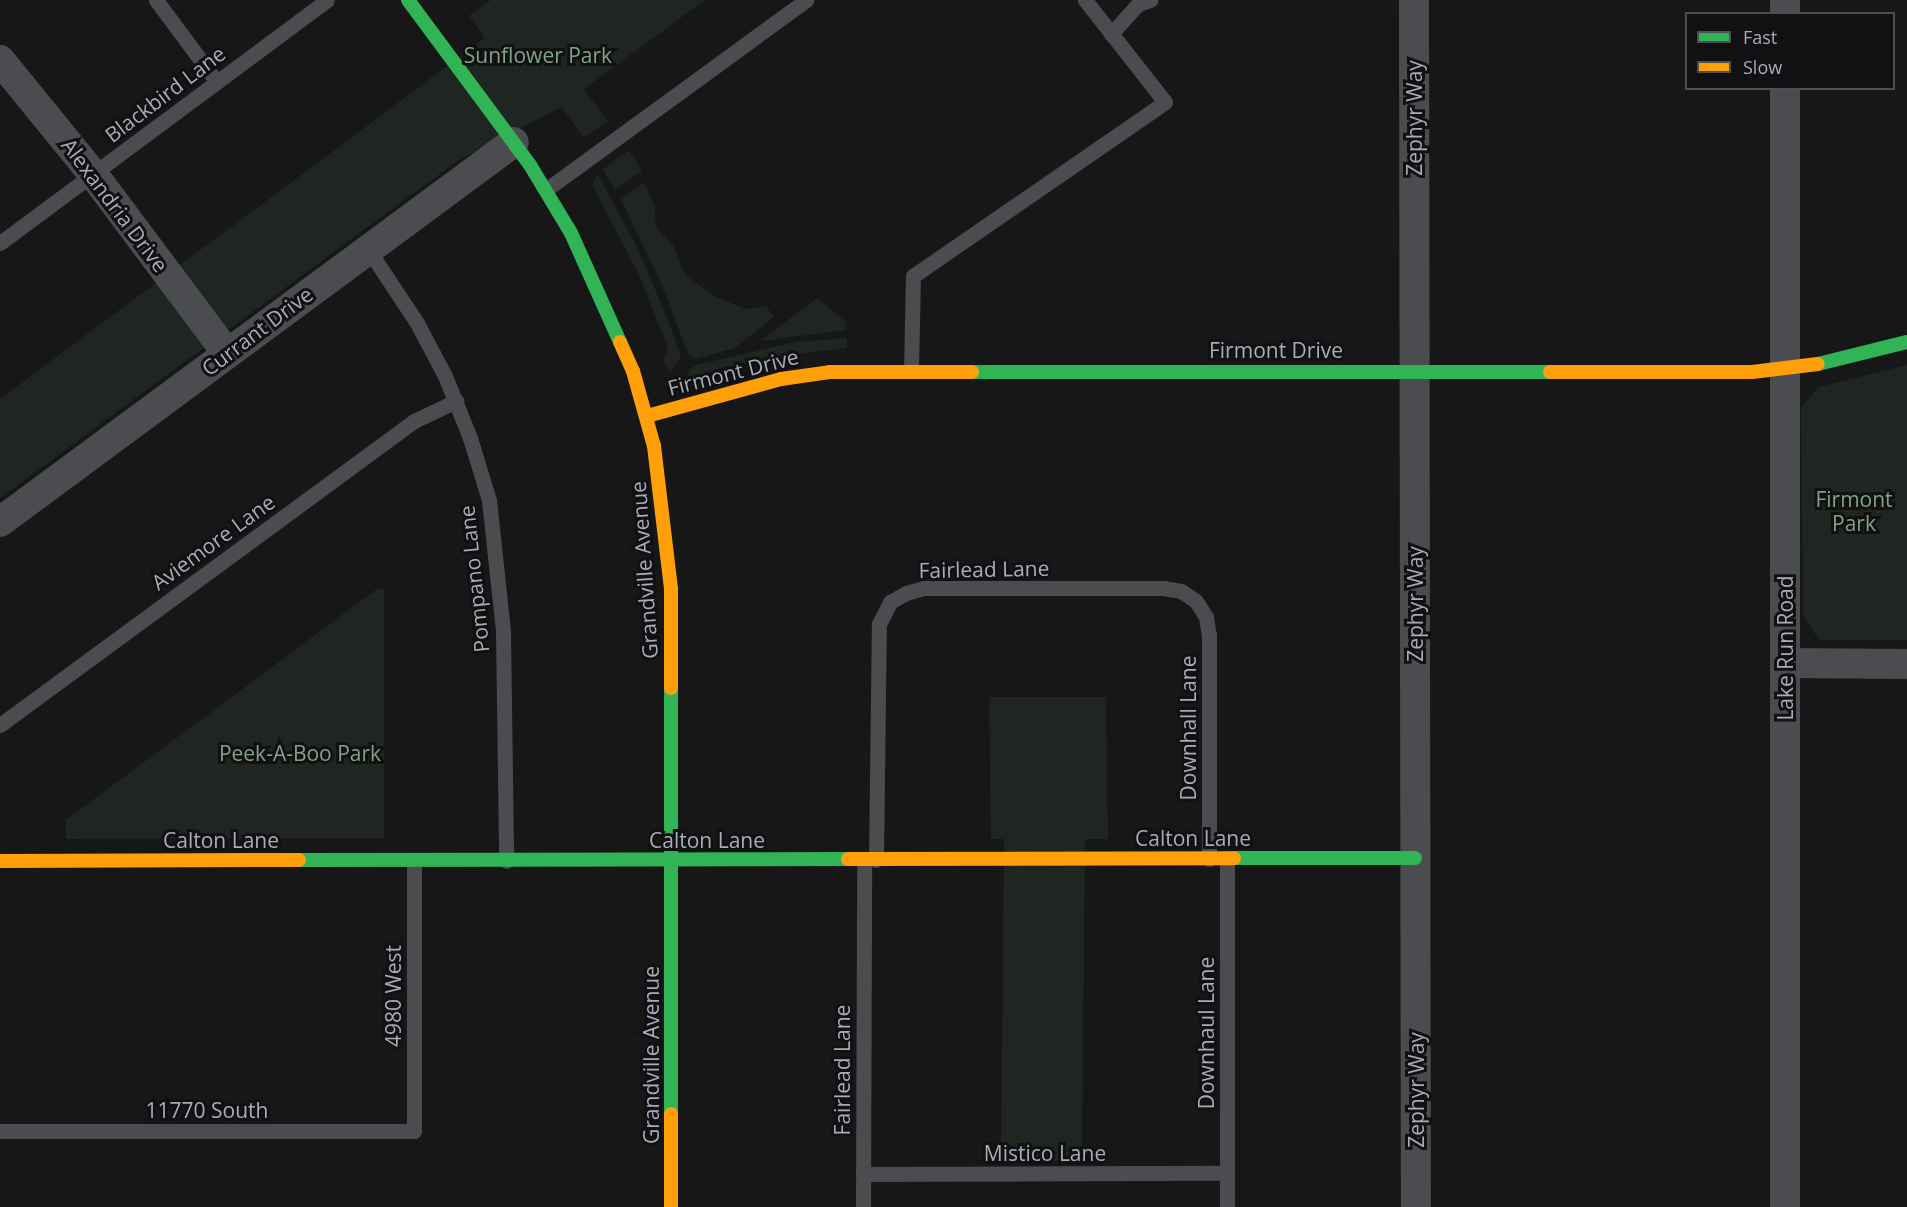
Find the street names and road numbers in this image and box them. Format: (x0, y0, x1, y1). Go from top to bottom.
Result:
street label: Blackbird Lane (100, 41, 230, 147)
street label: Zephyr Way (1401, 60, 1427, 176)
street label: Alexandria Drive (56, 133, 174, 277)
street label: Currant Drive (197, 281, 317, 381)
street label: Firmont Drive (1209, 337, 1343, 363)
street label: Firmont Drive (665, 344, 801, 400)
street label: Grandville Avenue (625, 480, 663, 660)
street label: Aviemore Lane (147, 489, 279, 595)
street label: Pompano Lane (454, 504, 494, 654)
street label: Zephyr Way (1402, 546, 1428, 662)
street label: Fairlead Lane (918, 555, 1050, 583)
street label: Lake Run Road (1772, 575, 1798, 721)
street label: Downhall Lane (1175, 656, 1201, 800)
street label: Calton Lane (1135, 825, 1251, 851)
street label: Calton Lane (163, 827, 279, 853)
street label: Calton Lane (649, 827, 765, 853)
street label: 4980 West (380, 945, 406, 1047)
street label: Downhaul Lane (1193, 957, 1219, 1109)
street label: Grandville Avenue (638, 966, 664, 1144)
street label: Fairlead Lane (829, 1005, 855, 1135)
street label: Zephyr Way (1403, 1032, 1429, 1148)
street label: 11770 South (146, 1097, 268, 1123)
street label: Mistico Lane (984, 1140, 1106, 1166)

